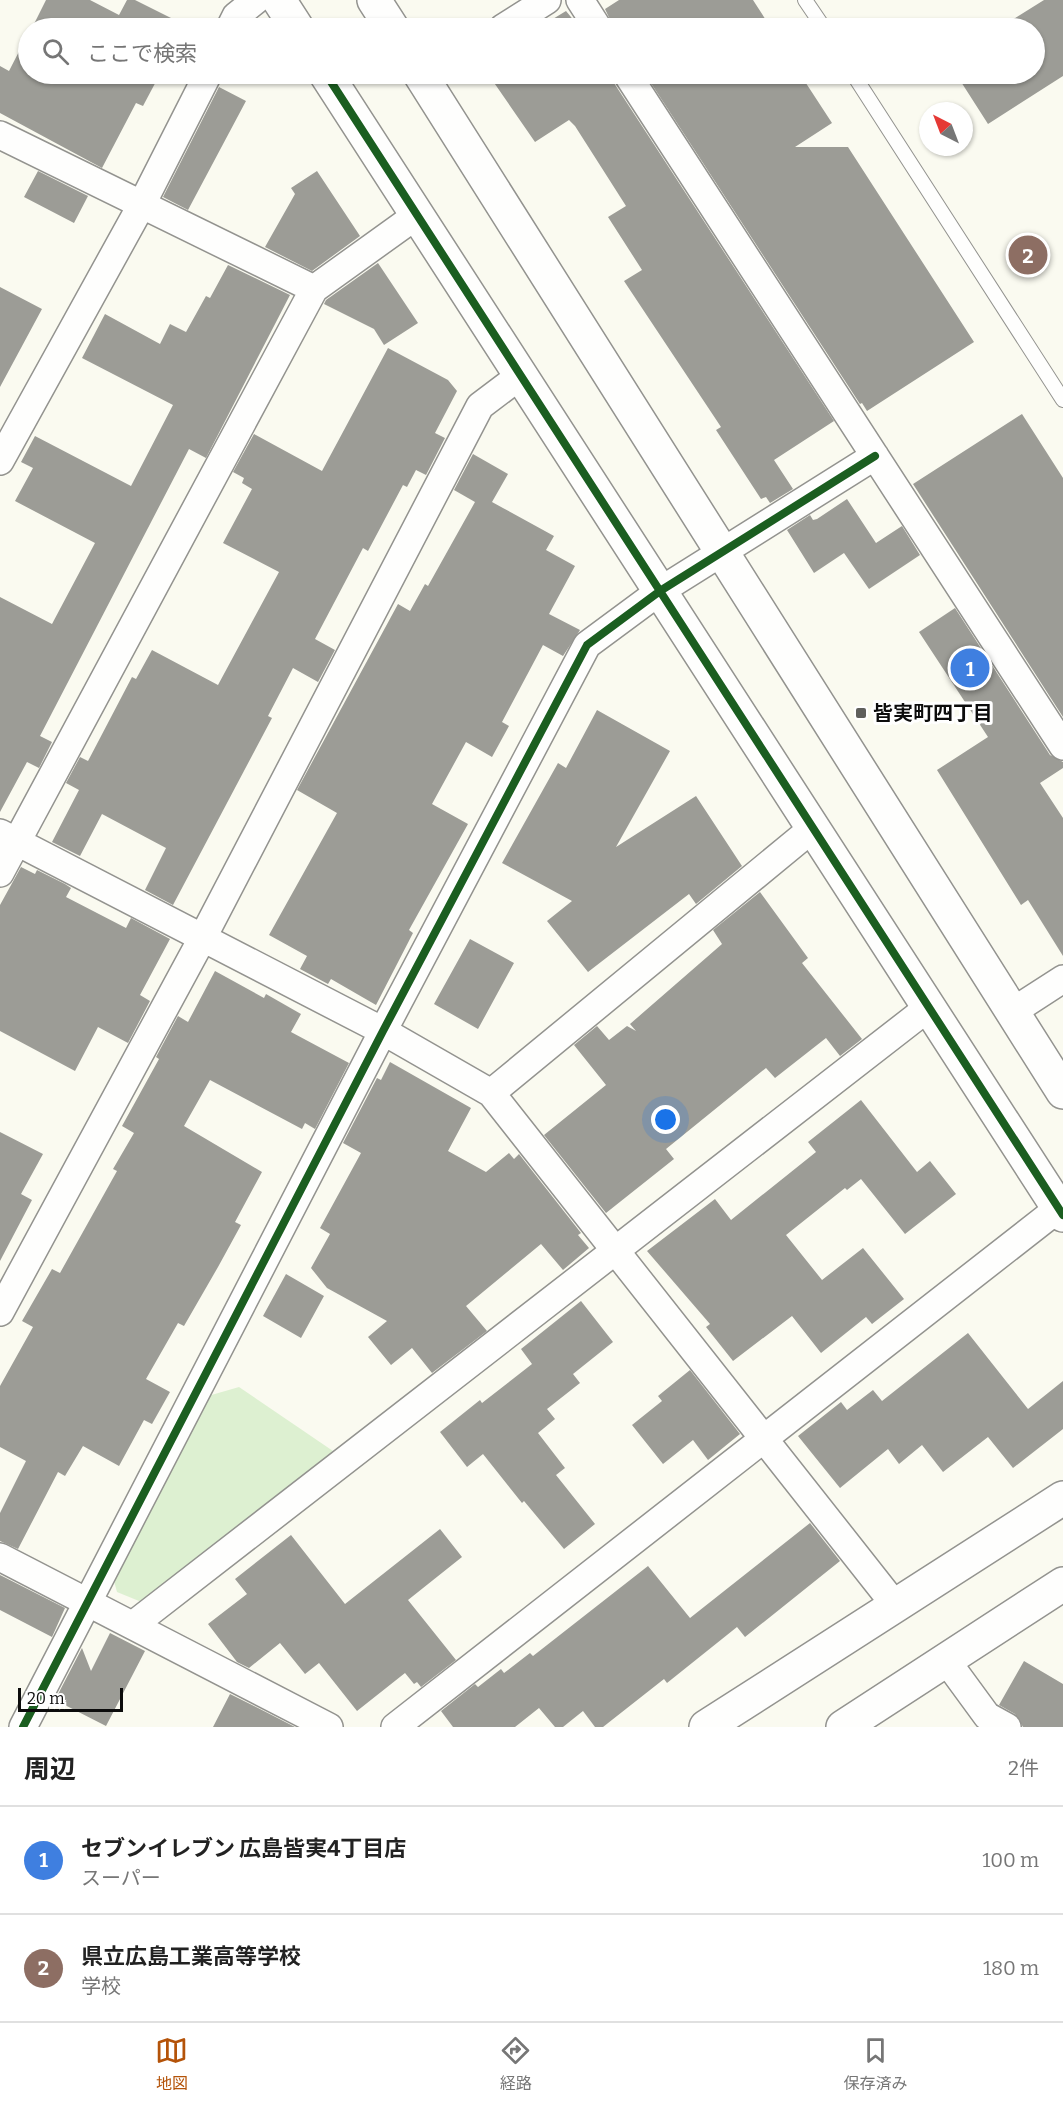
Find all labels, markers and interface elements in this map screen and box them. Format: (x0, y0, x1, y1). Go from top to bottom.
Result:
search box (18, 18, 1045, 84)
icon: search (39, 35, 72, 68)
text: ここで検索 (87, 40, 197, 67)
north arrow (919, 102, 973, 156)
pin: 2 (1008, 232, 1048, 278)
pin: 1 (950, 646, 990, 690)
place label: 皆実町四丁目 (873, 701, 993, 725)
marker: 皆実町四丁目 (854, 706, 868, 720)
your location (651, 1105, 680, 1134)
scale bar (18, 1685, 123, 1712)
text: 20 m (27, 1689, 64, 1708)
text: 周辺 (24, 1754, 76, 1785)
text: 2件 (1008, 1756, 1039, 1780)
text: セブンイレブン 広島皆実4丁目店 (81, 1835, 406, 1862)
text: 1 (39, 1848, 48, 1872)
text: 100 m (982, 1848, 1039, 1872)
text: スーパー (81, 1866, 161, 1890)
text: 県立広島工業高等学校 (81, 1943, 301, 1970)
text: 2 (38, 1956, 49, 1980)
text: 180 m (983, 1956, 1039, 1980)
text: 学校 (81, 1974, 121, 1998)
tab: 地図 (155, 2034, 188, 2094)
tab: 経路 (499, 2034, 532, 2094)
tab: 保存済み (843, 2034, 907, 2094)

